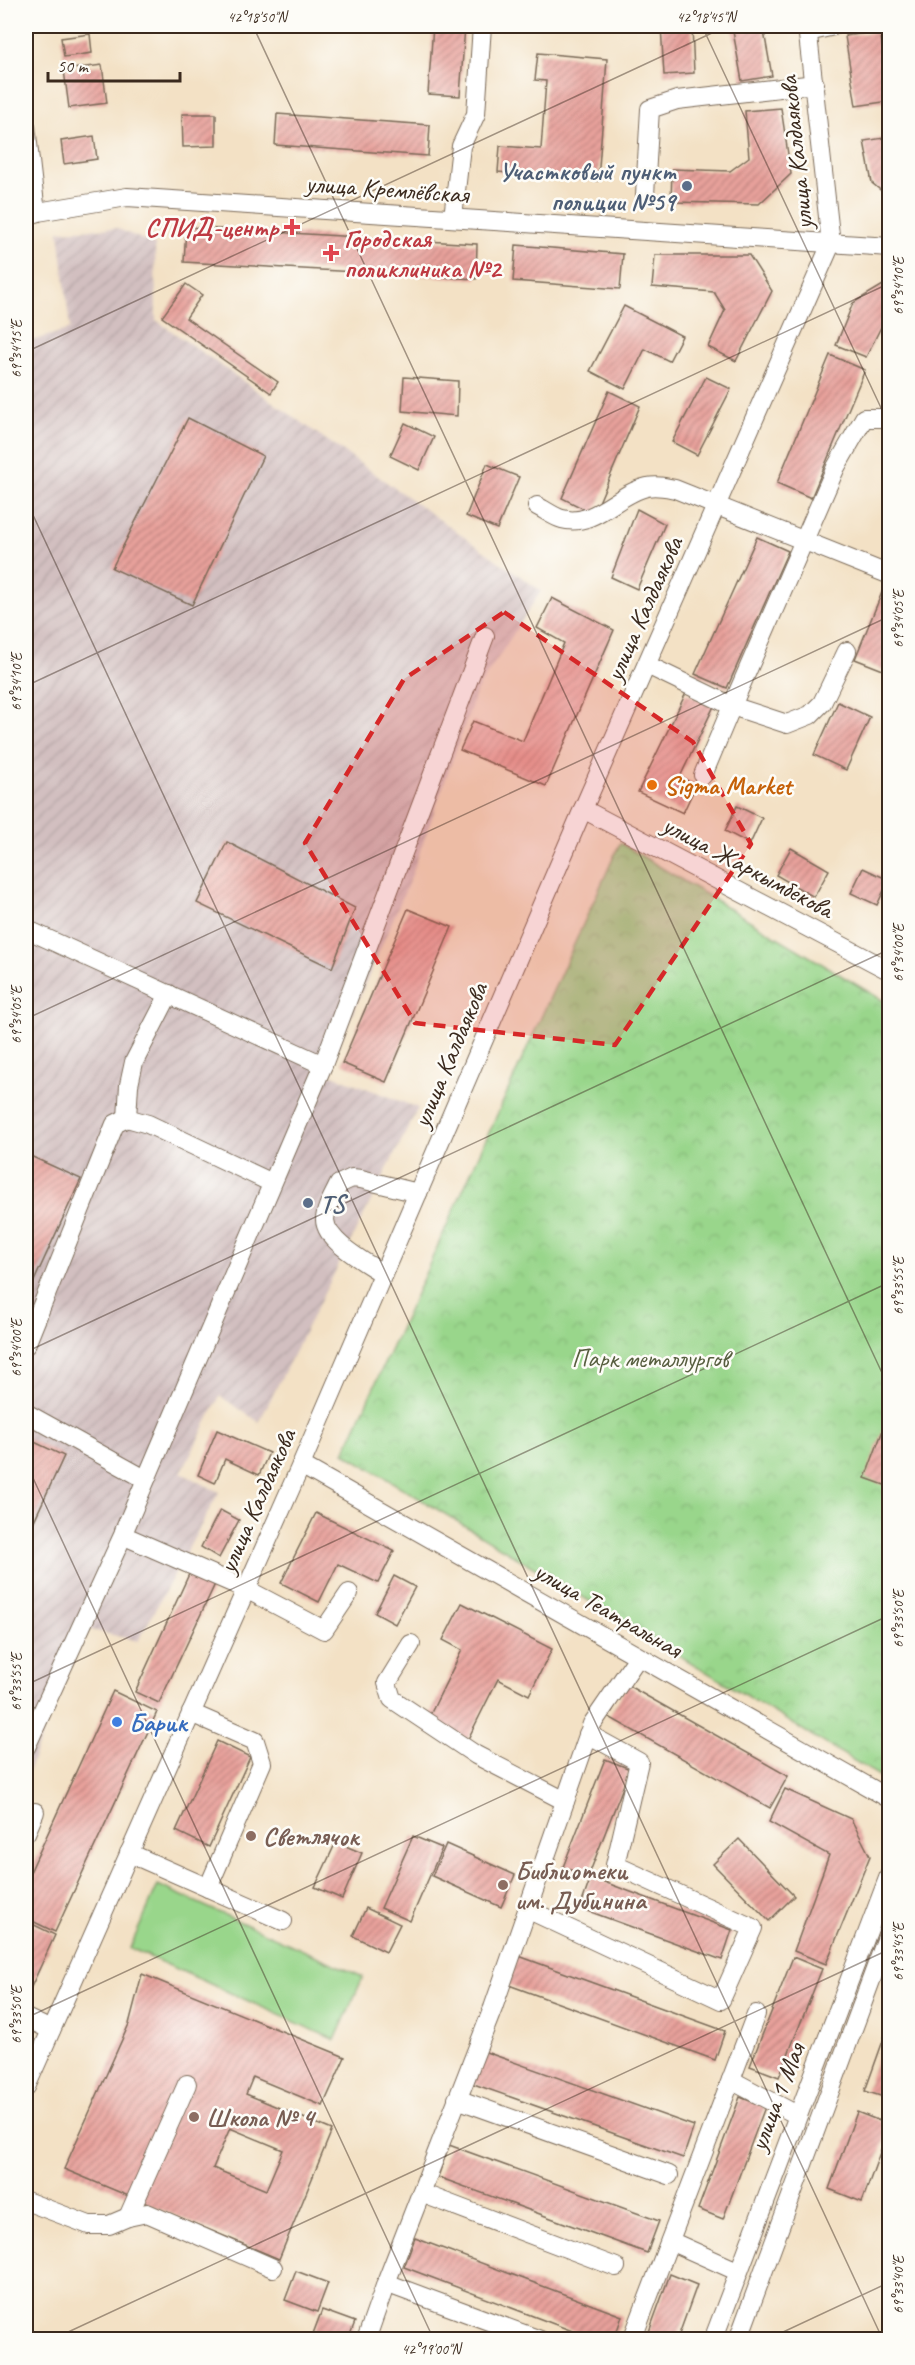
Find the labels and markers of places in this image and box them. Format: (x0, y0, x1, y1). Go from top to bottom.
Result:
place label: Участковый пункт полиции №59 (498, 155, 678, 218)
marker: Участковый пункт полиции №59 (680, 179, 694, 193)
place label: СПИД-центр (145, 211, 280, 244)
marker: СПИД-центр (283, 218, 301, 236)
place label: Городская поликлиника №2 (344, 222, 503, 285)
marker: Городская поликлиника №2 (322, 244, 340, 262)
place label: Sigma Market (664, 769, 795, 802)
marker: Sigma Market (645, 778, 659, 792)
place label: TS (320, 1187, 349, 1220)
marker: TS (301, 1196, 315, 1210)
place label: Барик (129, 1706, 189, 1739)
marker: Барик (110, 1715, 124, 1729)
place label: Светлячок (263, 1820, 360, 1853)
marker: Светлячок (244, 1829, 258, 1843)
place label: Библиотеки им. Дубинина (515, 1854, 648, 1917)
marker: Библиотеки им. Дубинина (496, 1878, 510, 1892)
place label: Школа № 4 (206, 2101, 317, 2134)
marker: Школа № 4 (187, 2110, 201, 2124)

